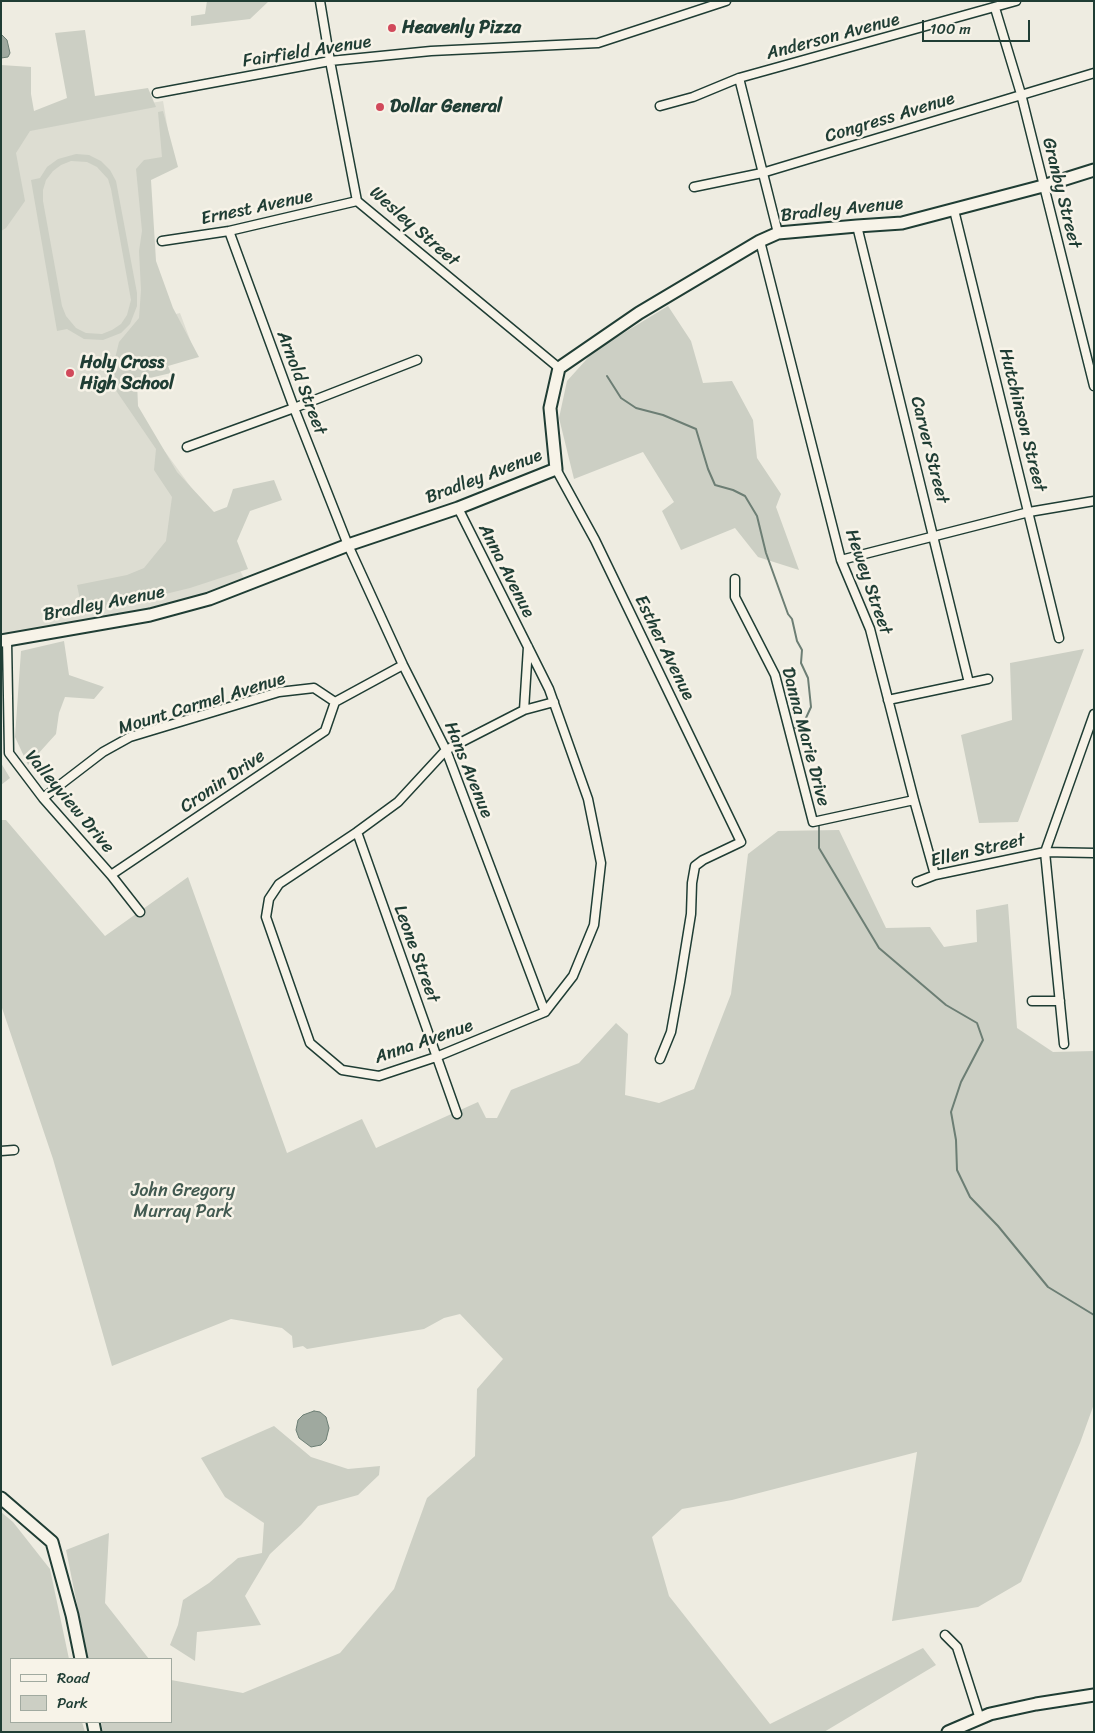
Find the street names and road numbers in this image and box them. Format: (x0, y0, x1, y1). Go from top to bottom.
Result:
street label: Anderson Avenue (764, 9, 902, 65)
street label: Fairfield Avenue (241, 31, 373, 73)
street label: Congress Avenue (823, 88, 957, 148)
street label: Granby Street (1037, 135, 1085, 251)
street label: Wesley Street (365, 182, 463, 272)
street label: Ernest Avenue (199, 186, 315, 230)
street label: Bradley Avenue (780, 193, 904, 227)
street label: Arnold Street (271, 328, 331, 438)
street label: Hutchinson Street (994, 346, 1050, 494)
street label: Carver Street (905, 394, 953, 506)
street label: Bradley Avenue (423, 445, 545, 509)
street label: Anna Avenue (473, 520, 539, 622)
street label: Hewey Street (840, 526, 896, 638)
street label: Bradley Avenue (42, 582, 166, 626)
street label: Esther Avenue (629, 592, 699, 704)
street label: Danna Marie Drive (776, 665, 834, 809)
street label: Mount Carmel Avenue (116, 668, 288, 740)
street label: Hans Avenue (439, 719, 497, 821)
street label: Valleyview Drive (20, 746, 118, 858)
street label: Cronin Drive (176, 746, 270, 818)
street label: Ellen Street (929, 830, 1027, 872)
street label: Leone Street (388, 902, 444, 1006)
street label: Anna Avenue (372, 1015, 476, 1069)

